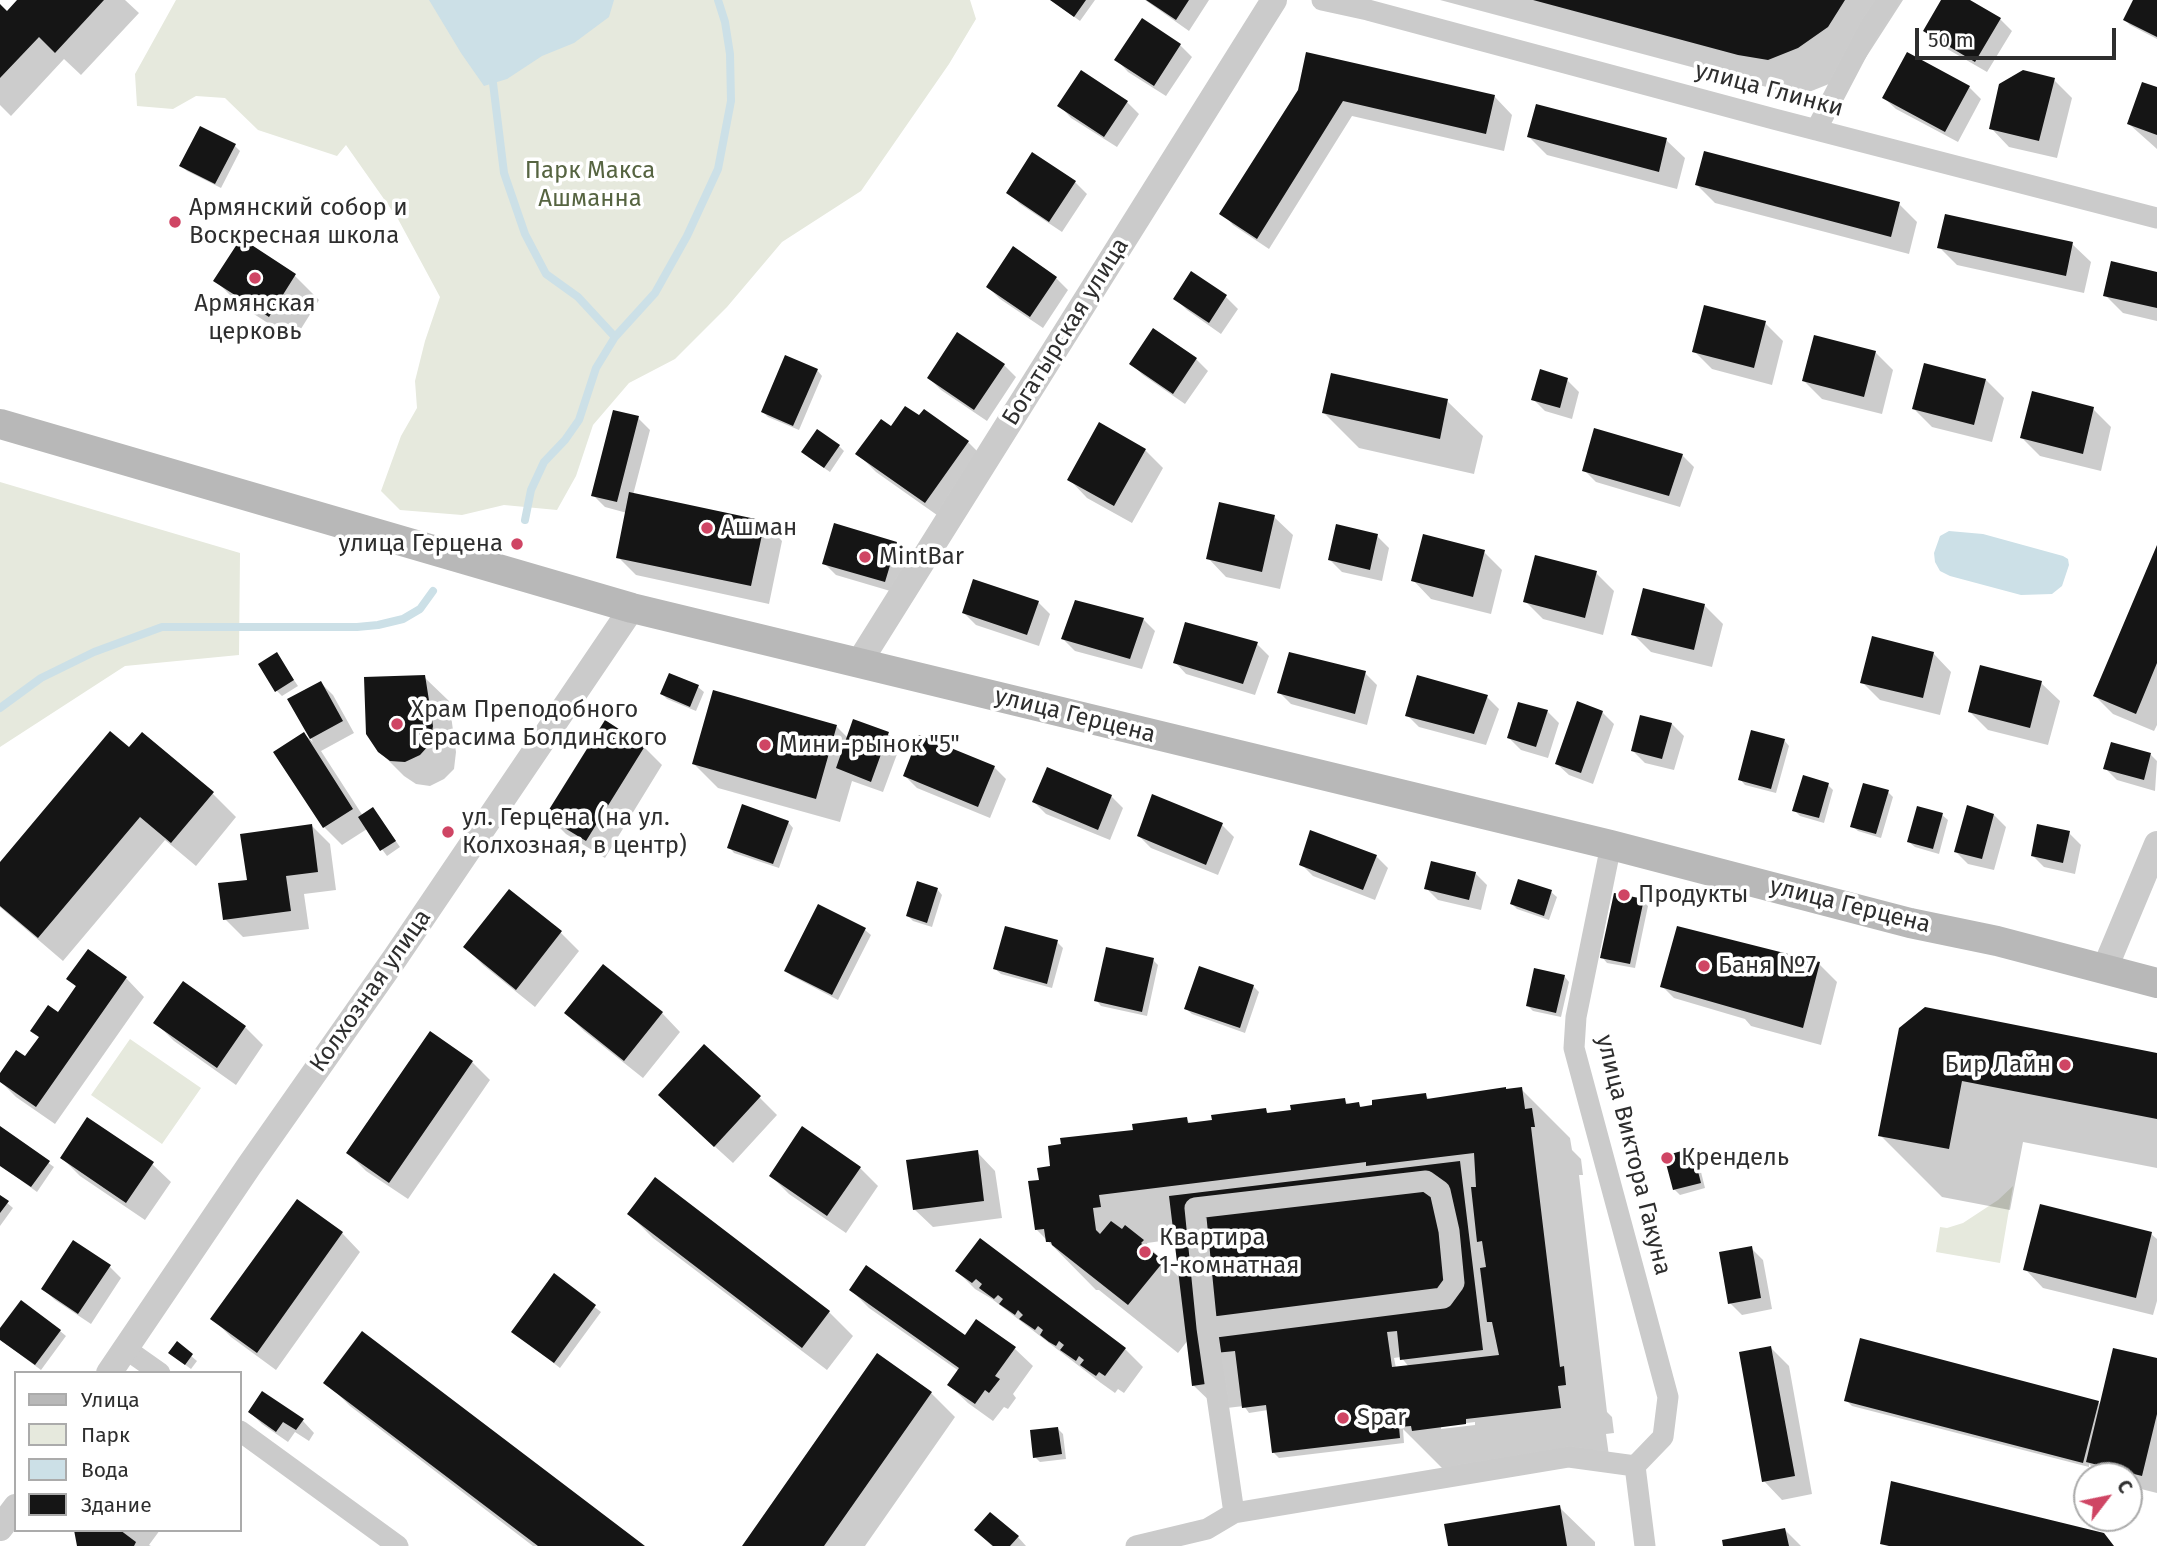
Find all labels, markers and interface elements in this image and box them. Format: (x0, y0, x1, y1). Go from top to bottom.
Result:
scale bar (1919, 14, 2120, 58)
text: 50 m (1928, 27, 1974, 53)
street label: улица Глинки (1692, 56, 1846, 124)
park label: Парк Макса Ашманна (525, 157, 655, 213)
place label: Армянский собор и Воскресная школа (189, 194, 408, 250)
marker: Армянский собор и Воскресная школа (167, 214, 183, 230)
street label: Богатырская улица (997, 233, 1135, 431)
marker: Армянская церковь (247, 270, 263, 286)
place label: Армянская церковь (194, 290, 316, 346)
place label: Ашман (721, 514, 797, 542)
marker: Ашман (699, 520, 715, 536)
place label: улица Герцена (338, 530, 503, 558)
marker: улица Герцена (509, 536, 525, 552)
place label: MintBar (879, 543, 964, 571)
marker: MintBar (857, 549, 873, 565)
street label: улица Герцена (992, 682, 1158, 750)
place label: Храм Преподобного Герасима Болдинского (411, 696, 667, 752)
marker: Храм Преподобного Герасима Болдинского (389, 716, 405, 732)
place label: Мини-рынок "5" (779, 731, 960, 759)
marker: Мини-рынок "5" (757, 737, 773, 753)
place label: ул. Герцена (на ул. Колхозная, в центр) (462, 804, 687, 860)
marker: ул. Герцена (на ул. Колхозная, в центр) (440, 824, 456, 840)
street label: улица Герцена (1767, 872, 1933, 940)
place label: Продукты (1638, 881, 1748, 909)
marker: Продукты (1616, 887, 1632, 903)
street label: Колхозная улица (304, 904, 438, 1078)
place label: Баня №7 (1718, 952, 1816, 980)
marker: Баня №7 (1696, 958, 1712, 974)
street label: улица Виктора Гакуна (1589, 1032, 1677, 1278)
place label: Бир Лайн (1945, 1051, 2051, 1079)
marker: Бир Лайн (2057, 1057, 2073, 1073)
place label: Крендель (1681, 1144, 1789, 1172)
marker: Крендель (1659, 1150, 1675, 1166)
place label: Квартира 1-комнатная (1159, 1224, 1300, 1280)
marker: Квартира 1-комнатная (1137, 1244, 1153, 1260)
legend (14, 1371, 242, 1532)
text: Улица (81, 1387, 140, 1413)
place label: Spar (1357, 1404, 1406, 1432)
marker: Spar (1335, 1410, 1351, 1426)
text: Парк (81, 1422, 130, 1448)
text: Вода (81, 1457, 129, 1483)
north arrow (2073, 1462, 2143, 1532)
text: С (2112, 1476, 2137, 1497)
text: Здание (81, 1492, 152, 1518)

